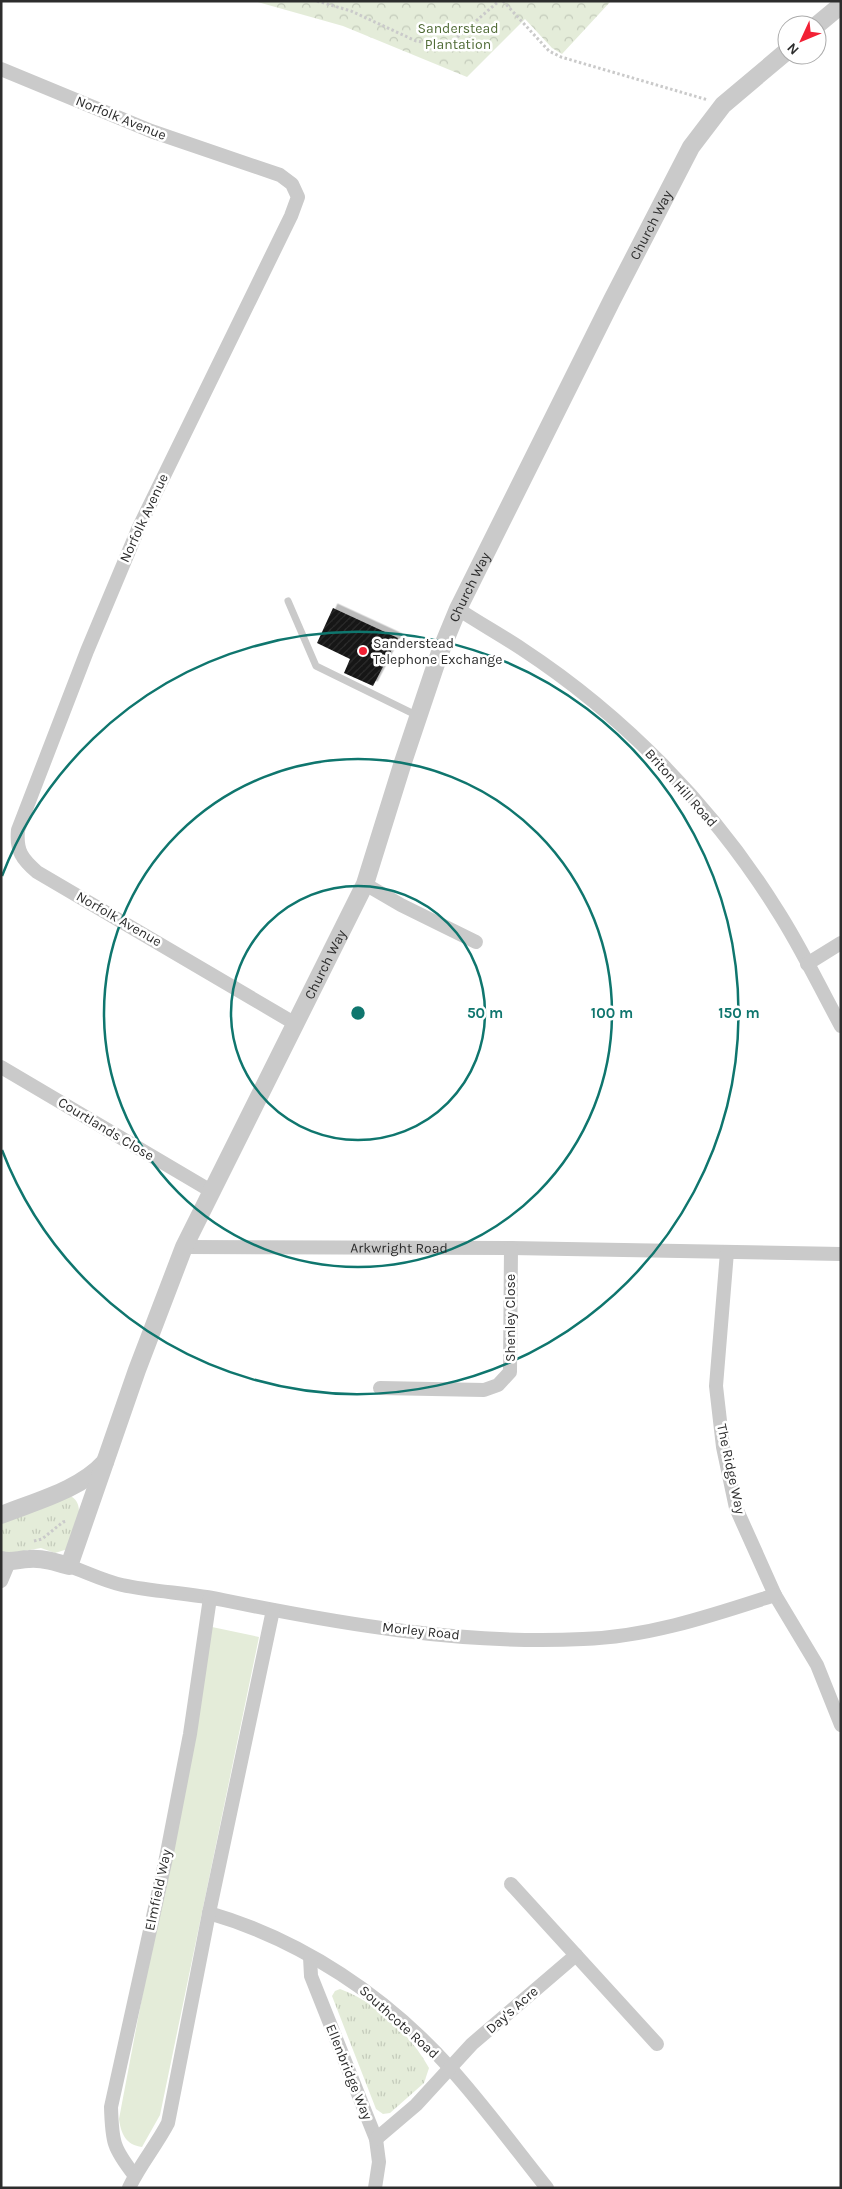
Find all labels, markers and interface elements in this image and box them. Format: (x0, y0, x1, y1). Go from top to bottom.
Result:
north arrow (777, 15, 827, 65)
park label: Sanderstead Plantation (418, 20, 498, 53)
text: N (783, 39, 803, 58)
street label: Norfolk Avenue (73, 92, 169, 144)
street label: Church Way (626, 187, 676, 263)
street label: Norfolk Avenue (116, 471, 172, 565)
street label: Church Way (445, 549, 494, 624)
place label: Sanderstead Telephone Exchange (373, 635, 502, 668)
marker: Sanderstead Telephone Exchange (357, 645, 369, 657)
street label: Briton Hill Road (641, 745, 721, 831)
street label: Norfolk Avenue (73, 888, 165, 950)
street label: Church Way (300, 926, 350, 1002)
centre of rings (349, 1004, 367, 1022)
text: 50 m (467, 1004, 503, 1022)
text: 100 m (591, 1004, 633, 1022)
text: 150 m (718, 1004, 760, 1022)
street label: Courtlands Close (55, 1094, 157, 1164)
street label: Arkwright Road (350, 1239, 448, 1256)
street label: Shenley Close (502, 1274, 519, 1362)
street label: The Ridge Way (713, 1422, 749, 1516)
street label: Morley Road (381, 1618, 461, 1644)
street label: Elmfield Way (141, 1847, 175, 1932)
street label: Southcote Road (356, 1982, 442, 2062)
street label: Day's Acre (482, 1983, 542, 2037)
street label: Ellenbridge Way (322, 2022, 376, 2123)

